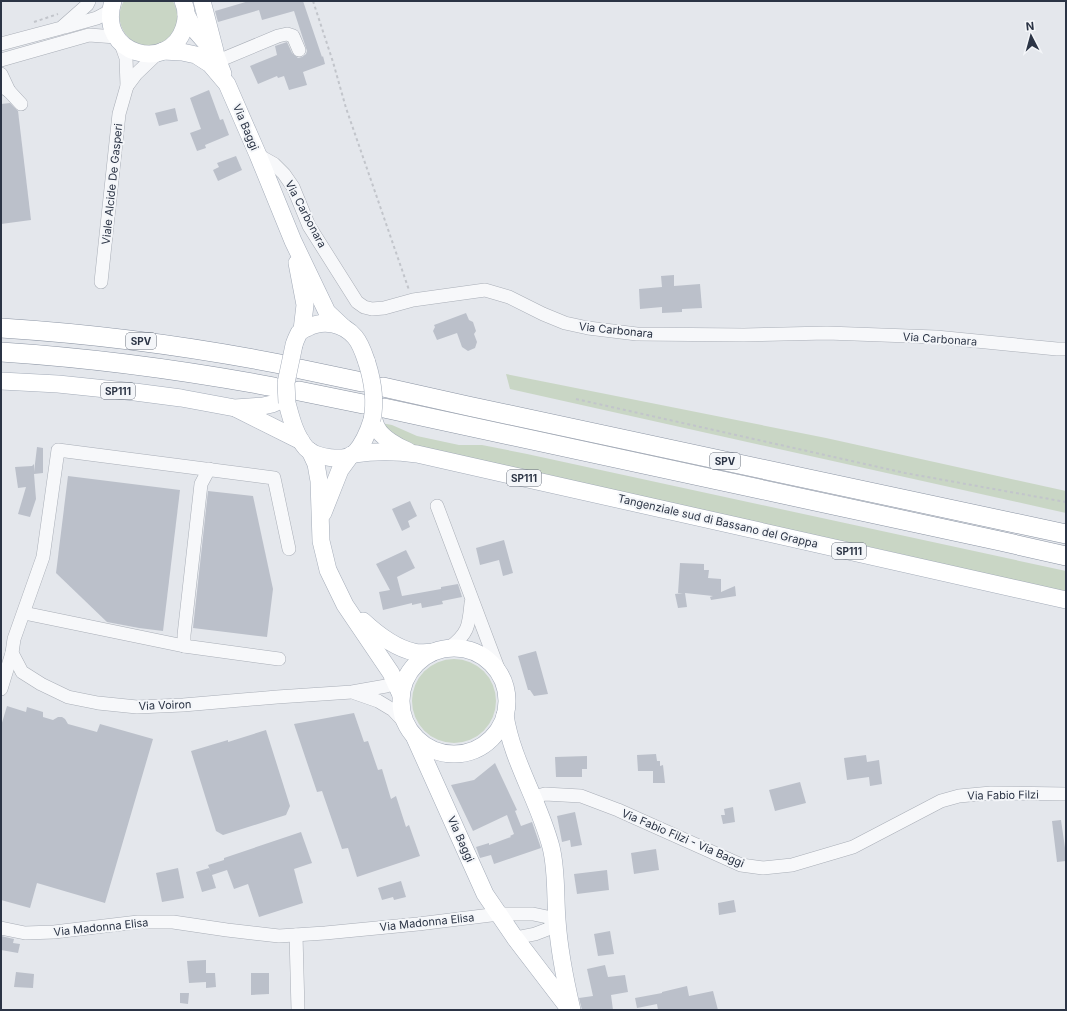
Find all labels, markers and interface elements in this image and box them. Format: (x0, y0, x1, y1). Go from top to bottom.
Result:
north arrow (1011, 16, 1051, 56)
text: N (1025, 19, 1035, 33)
street label: Via Baggi (230, 102, 262, 152)
street label: Viale Alcide De Gasperi (99, 123, 125, 245)
street label: Via Carbonara (282, 178, 330, 250)
street label: Via Carbonara (578, 319, 654, 341)
street label: Via Carbonara (902, 329, 978, 349)
road number: SPV (126, 333, 156, 349)
road number: SP111 (101, 383, 135, 399)
road number: SPV (710, 453, 740, 469)
road number: SP111 (507, 470, 541, 486)
street label: Tangenziale sud di Bassano del Grappa (617, 491, 819, 551)
road number: SP111 (832, 543, 866, 559)
street label: Via Voiron (138, 697, 192, 713)
street label: Via Fabio Filzi (967, 787, 1039, 803)
street label: Via Fabio Filzi - Via Baggi (620, 806, 746, 870)
street label: Via Baggi (445, 814, 477, 864)
street label: Via Madonna Elisa (379, 910, 475, 934)
street label: Via Madonna Elisa (53, 915, 149, 939)

